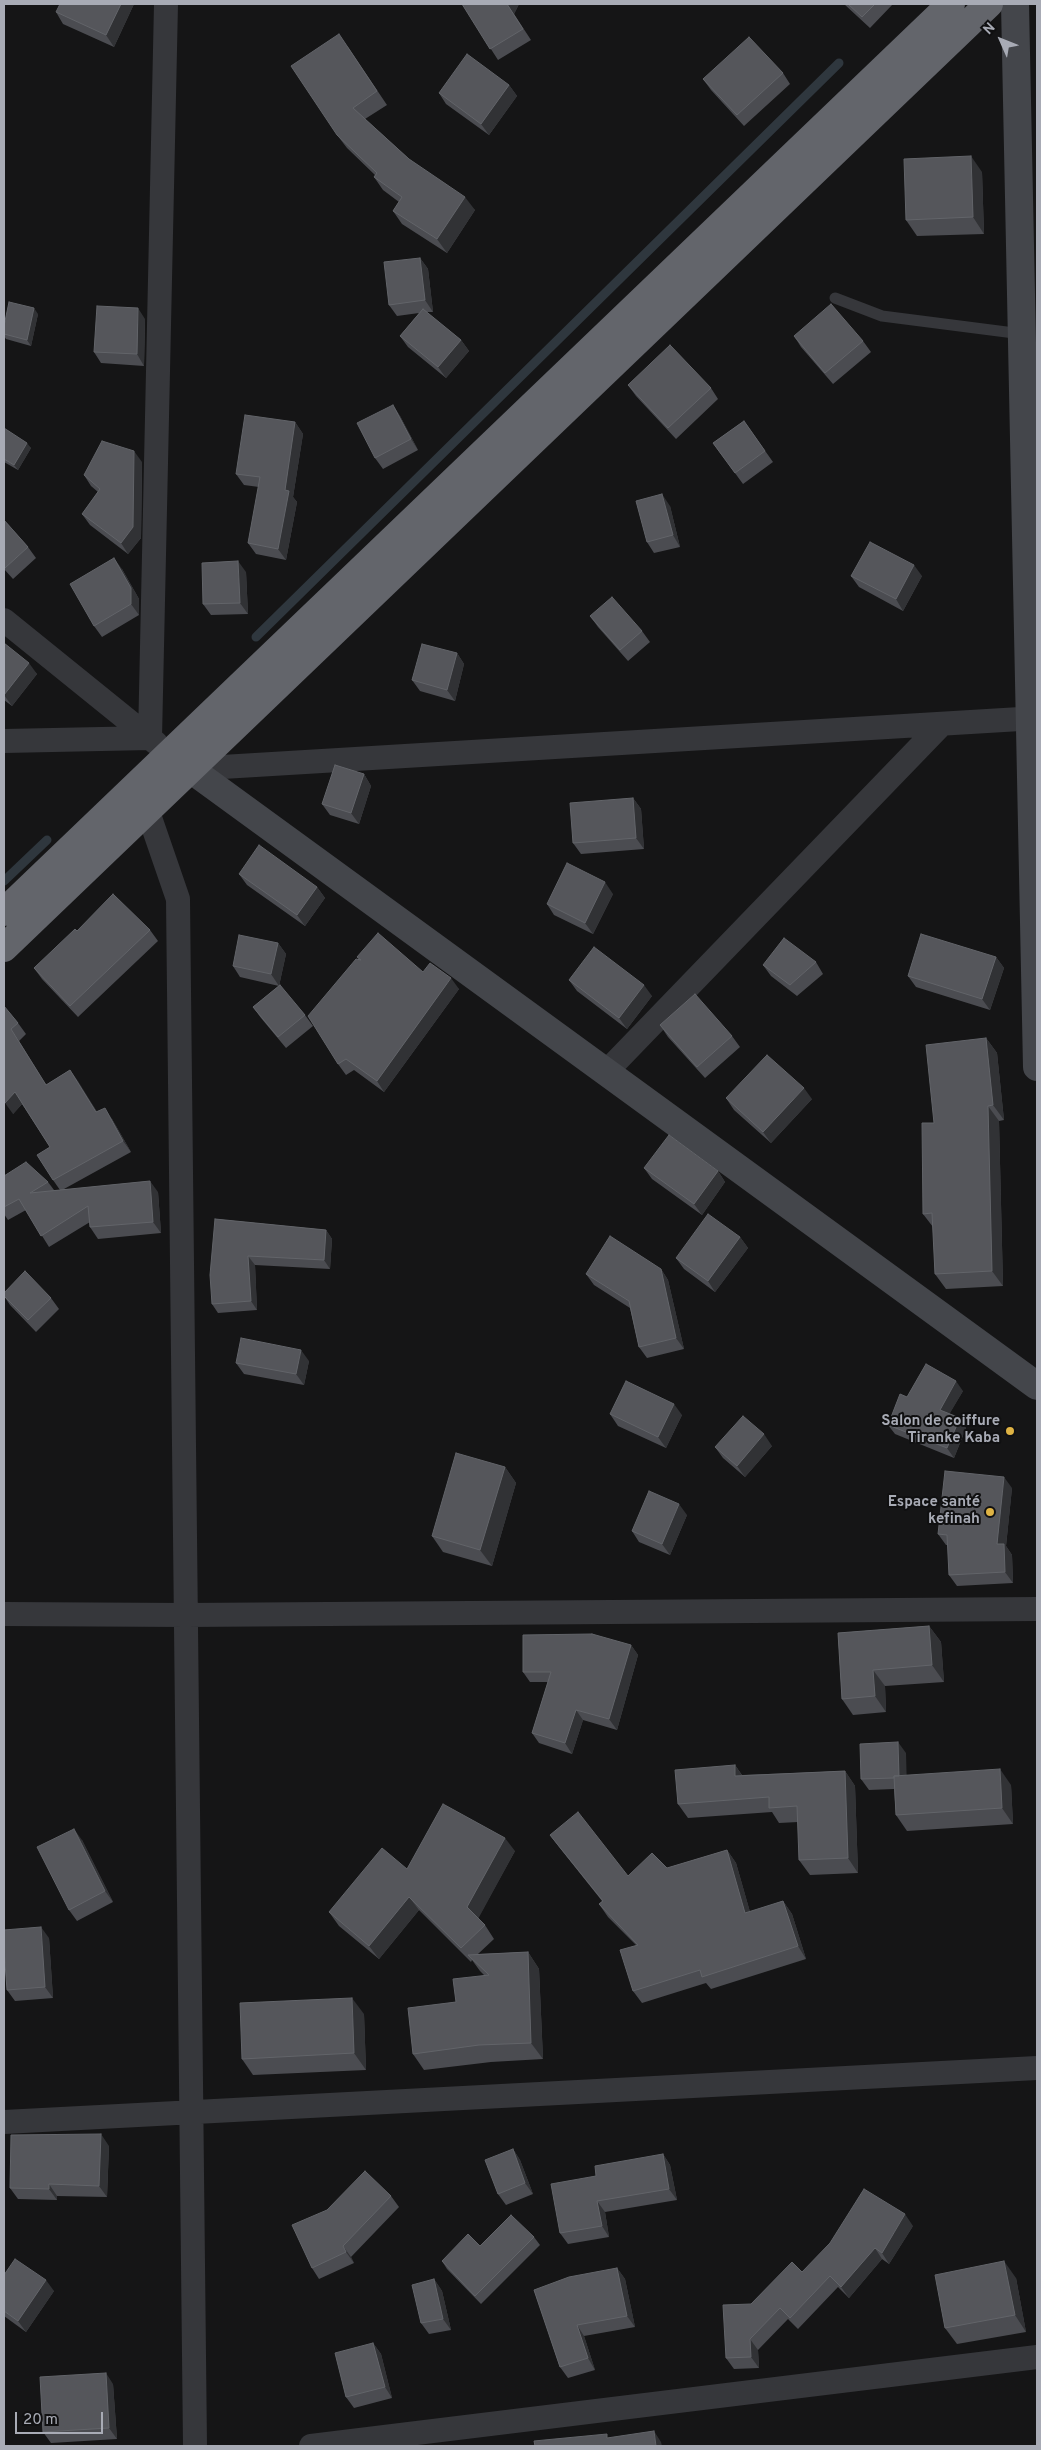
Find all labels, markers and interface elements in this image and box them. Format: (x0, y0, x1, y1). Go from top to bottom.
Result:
north arrow (976, 15, 1026, 65)
text: N (980, 20, 999, 39)
place label: Salon de coiffure Tiranke Kaba (881, 1413, 1000, 1448)
marker: Salon de coiffure Tiranke Kaba (1004, 1425, 1016, 1437)
place label: Espace santé kefinah (888, 1494, 980, 1529)
marker: Espace santé kefinah (984, 1506, 996, 1518)
scale bar (18, 2402, 105, 2434)
text: 20 m (23, 2411, 58, 2430)

